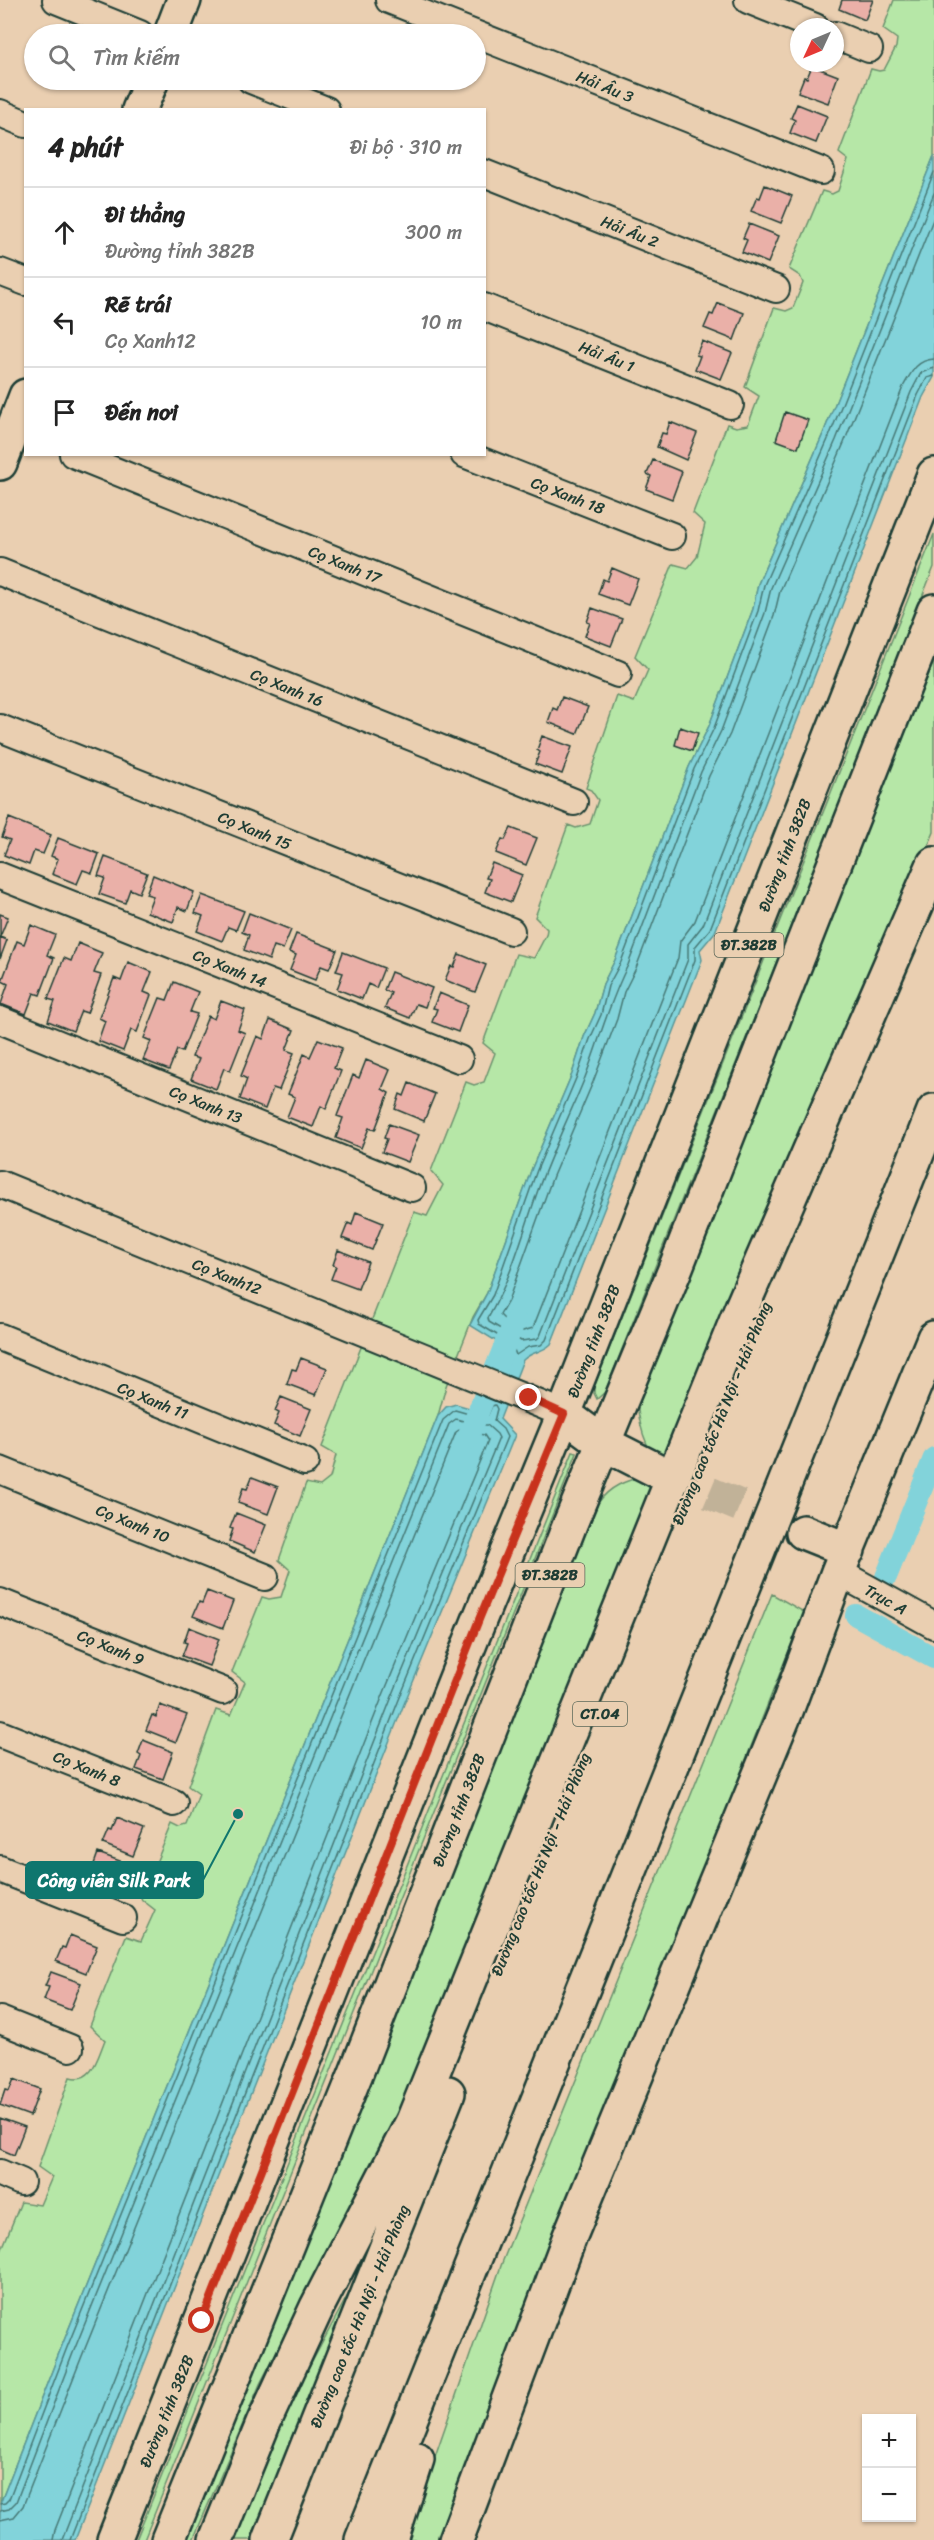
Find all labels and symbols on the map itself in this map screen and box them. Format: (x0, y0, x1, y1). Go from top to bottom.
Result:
north arrow (790, 18, 844, 72)
street label: Hải Âu 3 (572, 62, 638, 111)
street label: Hải Âu 2 (596, 207, 663, 256)
street label: Hải Âu 1 (574, 332, 639, 381)
street label: Cọ Xanh 18 (527, 468, 609, 523)
street label: Cọ Xanh 17 (304, 537, 387, 593)
street label: Cọ Xanh 16 (246, 660, 328, 715)
street label: Đường tỉnh 382B (749, 794, 819, 916)
street label: Cọ Xanh 15 (213, 803, 296, 858)
road number: ĐT.382B (714, 933, 783, 957)
street label: Cọ Xanh 14 (188, 940, 271, 996)
street label: Cọ Xanh 13 (165, 1077, 247, 1132)
street label: Cọ Xanh12 (188, 1249, 266, 1304)
street label: Đường tỉnh 382B (558, 1280, 628, 1402)
street label: Đường cao tốc Hà Nội - Hải Phòng (663, 1297, 780, 1530)
street label: Cọ Xanh 11 (113, 1373, 193, 1428)
route end (515, 1384, 541, 1410)
street label: Cọ Xanh 10 (91, 1495, 174, 1551)
road number: ĐT.382B (516, 1563, 584, 1587)
street label: Trục A (859, 1576, 913, 1623)
street label: Cọ Xanh 9 (73, 1621, 149, 1674)
road number: CT.04 (573, 1702, 627, 1726)
street label: Cọ Xanh 8 (49, 1742, 125, 1795)
street label: Đường cao tốc Hà Nội - Hải Phòng (482, 1748, 599, 1981)
street label: Đường tỉnh 382B (423, 1749, 493, 1871)
callout: Công viên Silk Park (26, 1862, 203, 1898)
text: Công viên Silk Park (37, 1865, 191, 1897)
street label: Đường cao tốc Hà Nội - Hải Phòng (301, 2200, 418, 2433)
route start (188, 2307, 214, 2333)
street label: Đường tỉnh 382B (131, 2350, 202, 2472)

